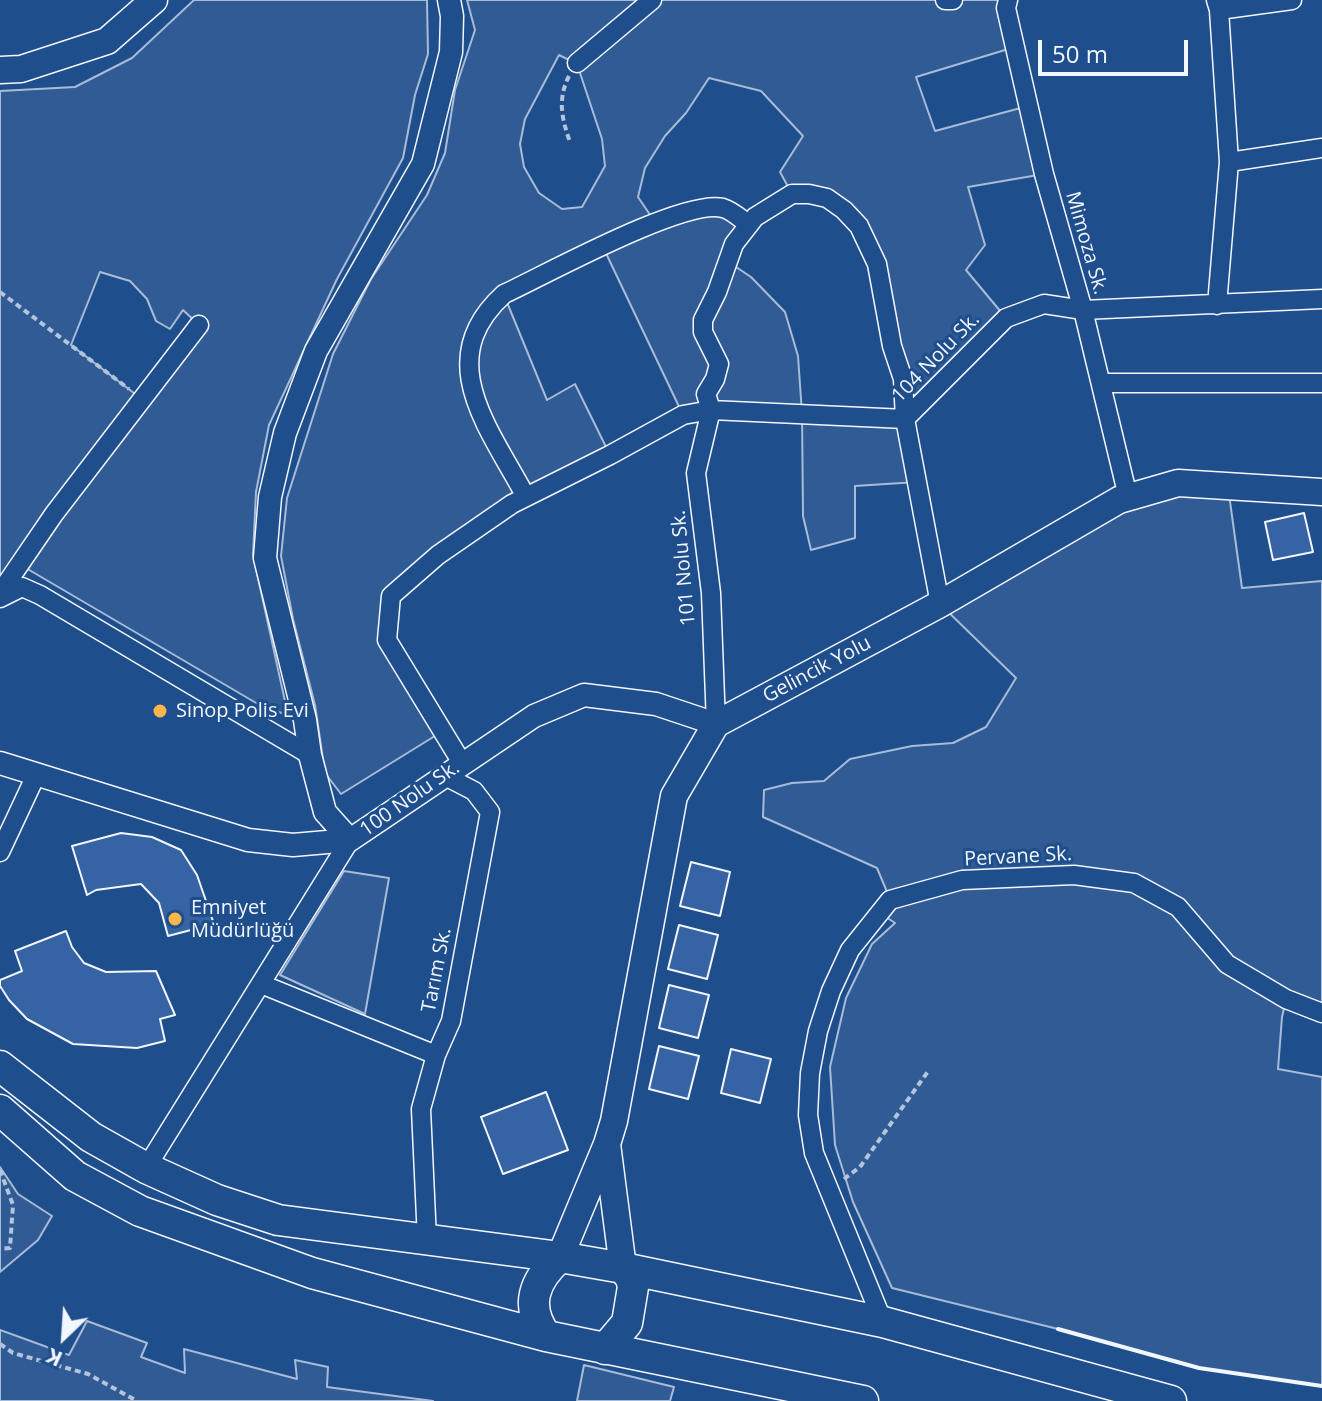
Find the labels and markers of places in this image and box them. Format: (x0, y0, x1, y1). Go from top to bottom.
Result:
place label: Sinop Polis Evi (176, 699, 309, 723)
marker: Sinop Polis Evi (151, 702, 169, 720)
place label: Emniyet Müdürlüğü (191, 896, 294, 943)
marker: Emniyet Müdürlüğü (166, 910, 184, 928)

